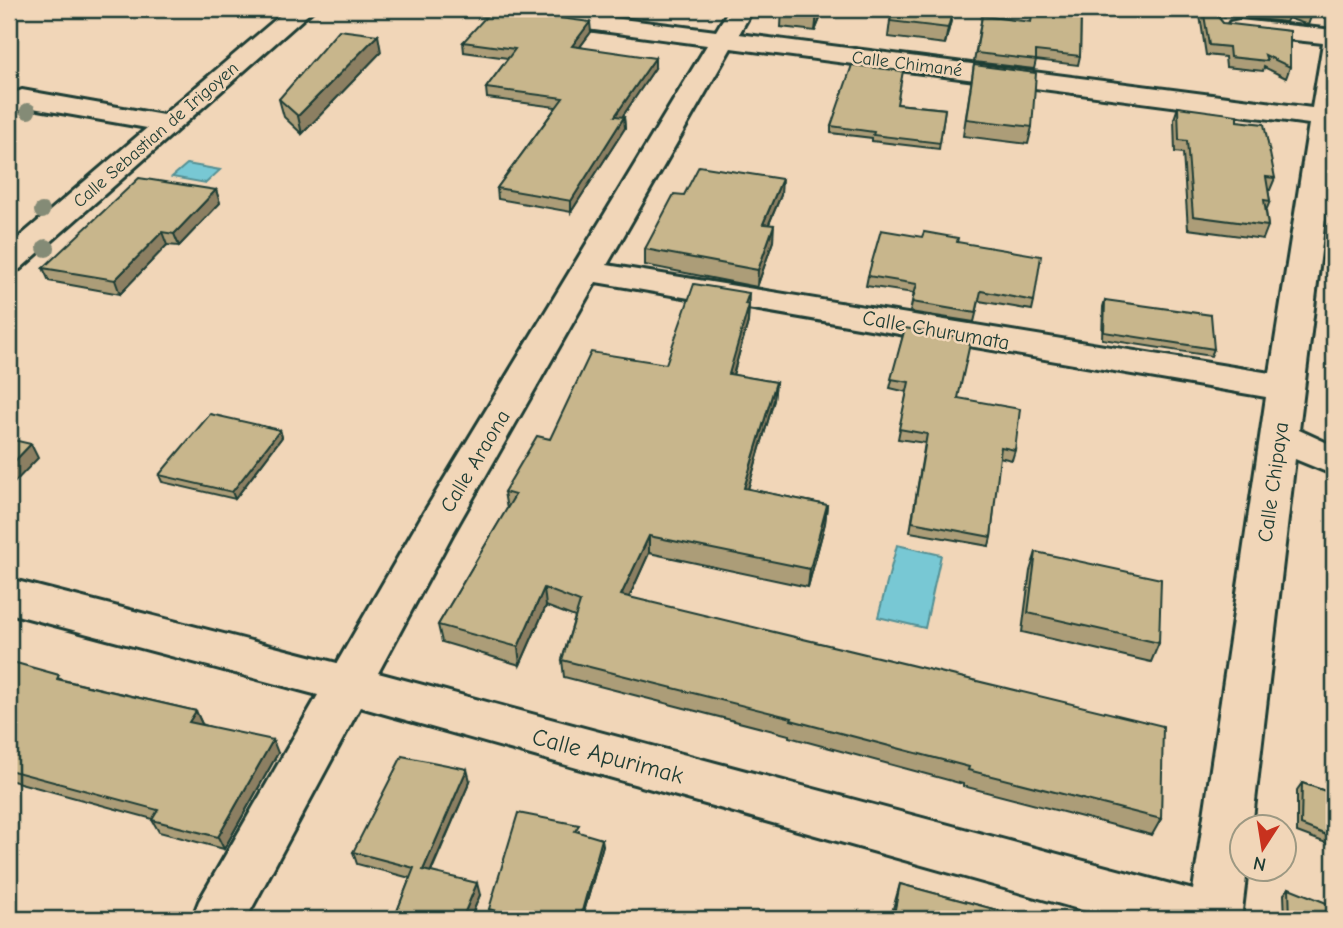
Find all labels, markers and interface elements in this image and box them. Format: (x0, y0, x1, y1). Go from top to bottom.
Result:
street label: Calle Chimané (851, 47, 963, 81)
street label: Calle Sebastian de Irigoyen (69, 58, 243, 212)
street label: Calle Churumata (861, 305, 1011, 355)
street label: Calle Araona (435, 406, 515, 516)
street label: Calle Chipaya (1253, 420, 1293, 544)
street label: Calle Apurimak (529, 722, 687, 790)
north arrow (1228, 813, 1298, 883)
text: N (1251, 852, 1268, 876)

